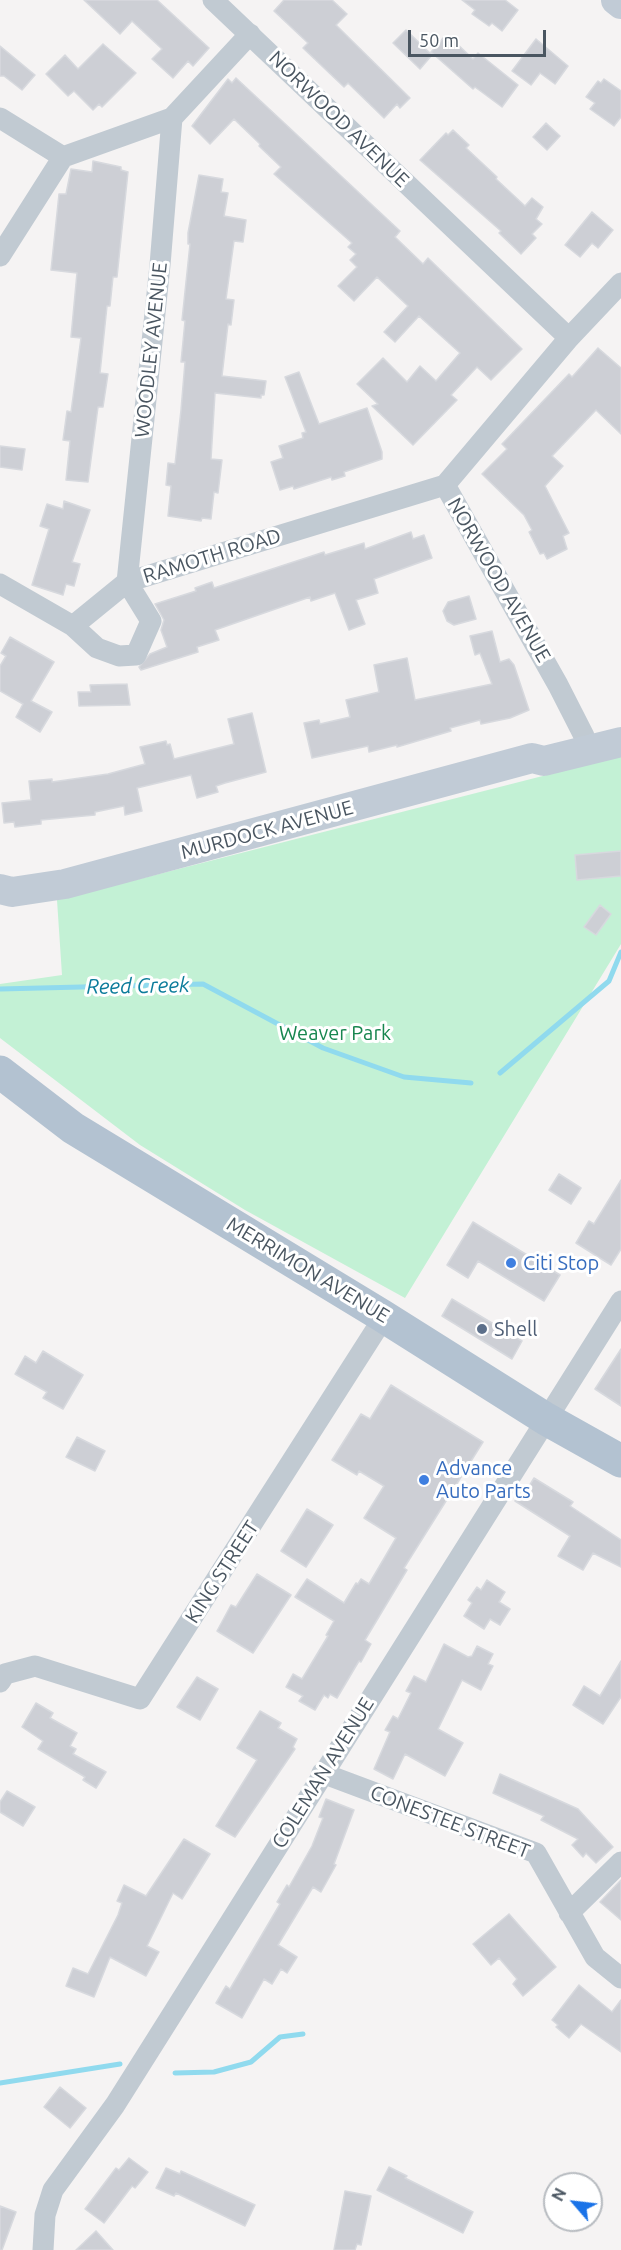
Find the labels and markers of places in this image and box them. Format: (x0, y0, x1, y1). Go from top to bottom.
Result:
place label: Citi Stop (523, 1251, 599, 1275)
marker: Citi Stop (504, 1256, 518, 1270)
place label: Shell (494, 1317, 537, 1341)
marker: Shell (475, 1322, 489, 1336)
place label: Advance Auto Parts (436, 1456, 531, 1503)
marker: Advance Auto Parts (417, 1473, 431, 1487)

